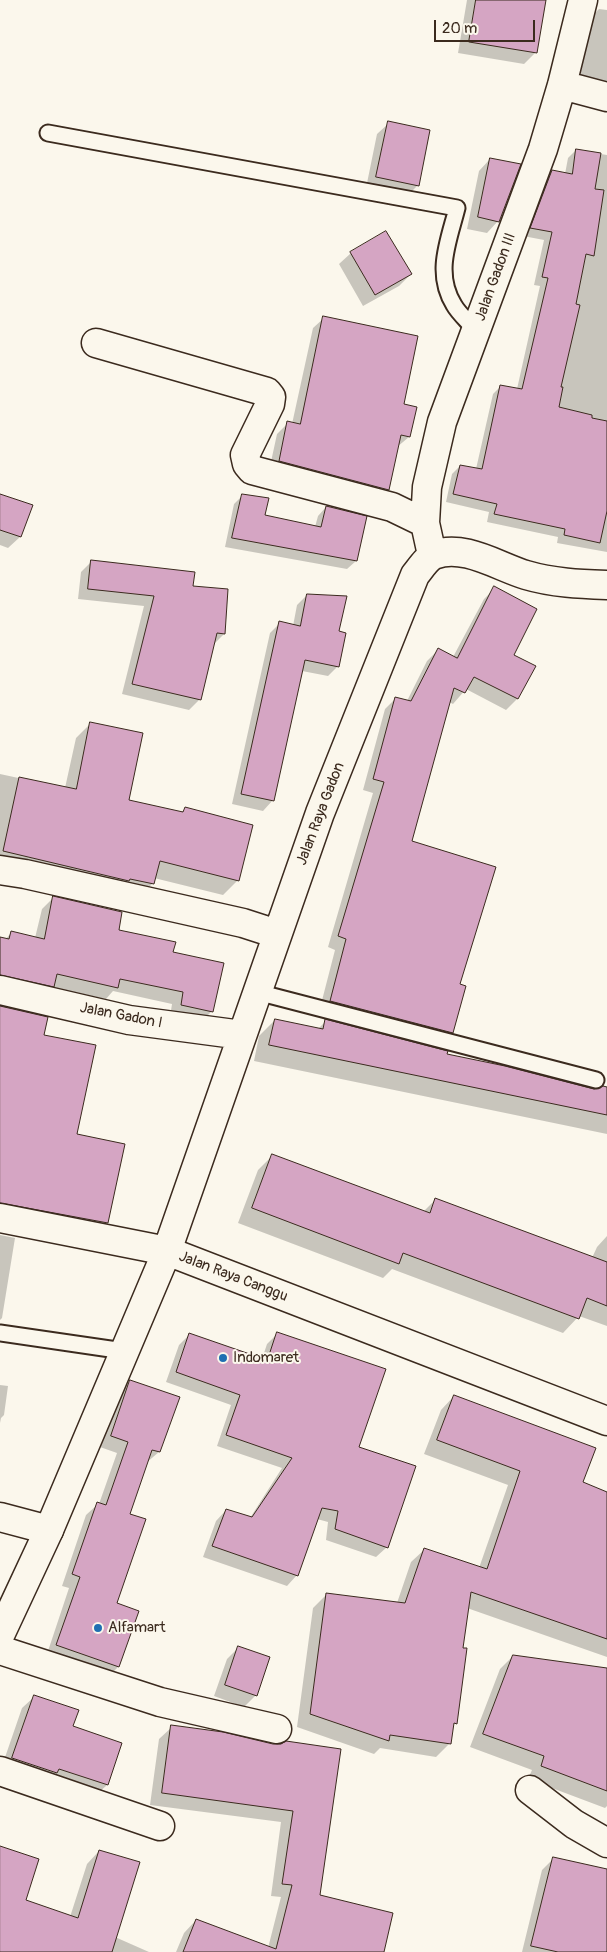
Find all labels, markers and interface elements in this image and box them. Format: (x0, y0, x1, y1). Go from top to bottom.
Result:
scale bar (437, 10, 538, 42)
text: 20 m (442, 19, 477, 38)
street label: Jalan Gadon III (472, 231, 520, 323)
street label: Jalan Raya Gadon (293, 760, 349, 868)
street label: Jalan Gadon I (78, 999, 164, 1033)
street label: Jalan Raya Canggu (176, 1248, 290, 1306)
place label: Indomaret (233, 1349, 299, 1367)
marker: Indomaret (217, 1352, 229, 1364)
place label: Alfamart (108, 1619, 165, 1637)
marker: Alfamart (92, 1622, 104, 1634)

